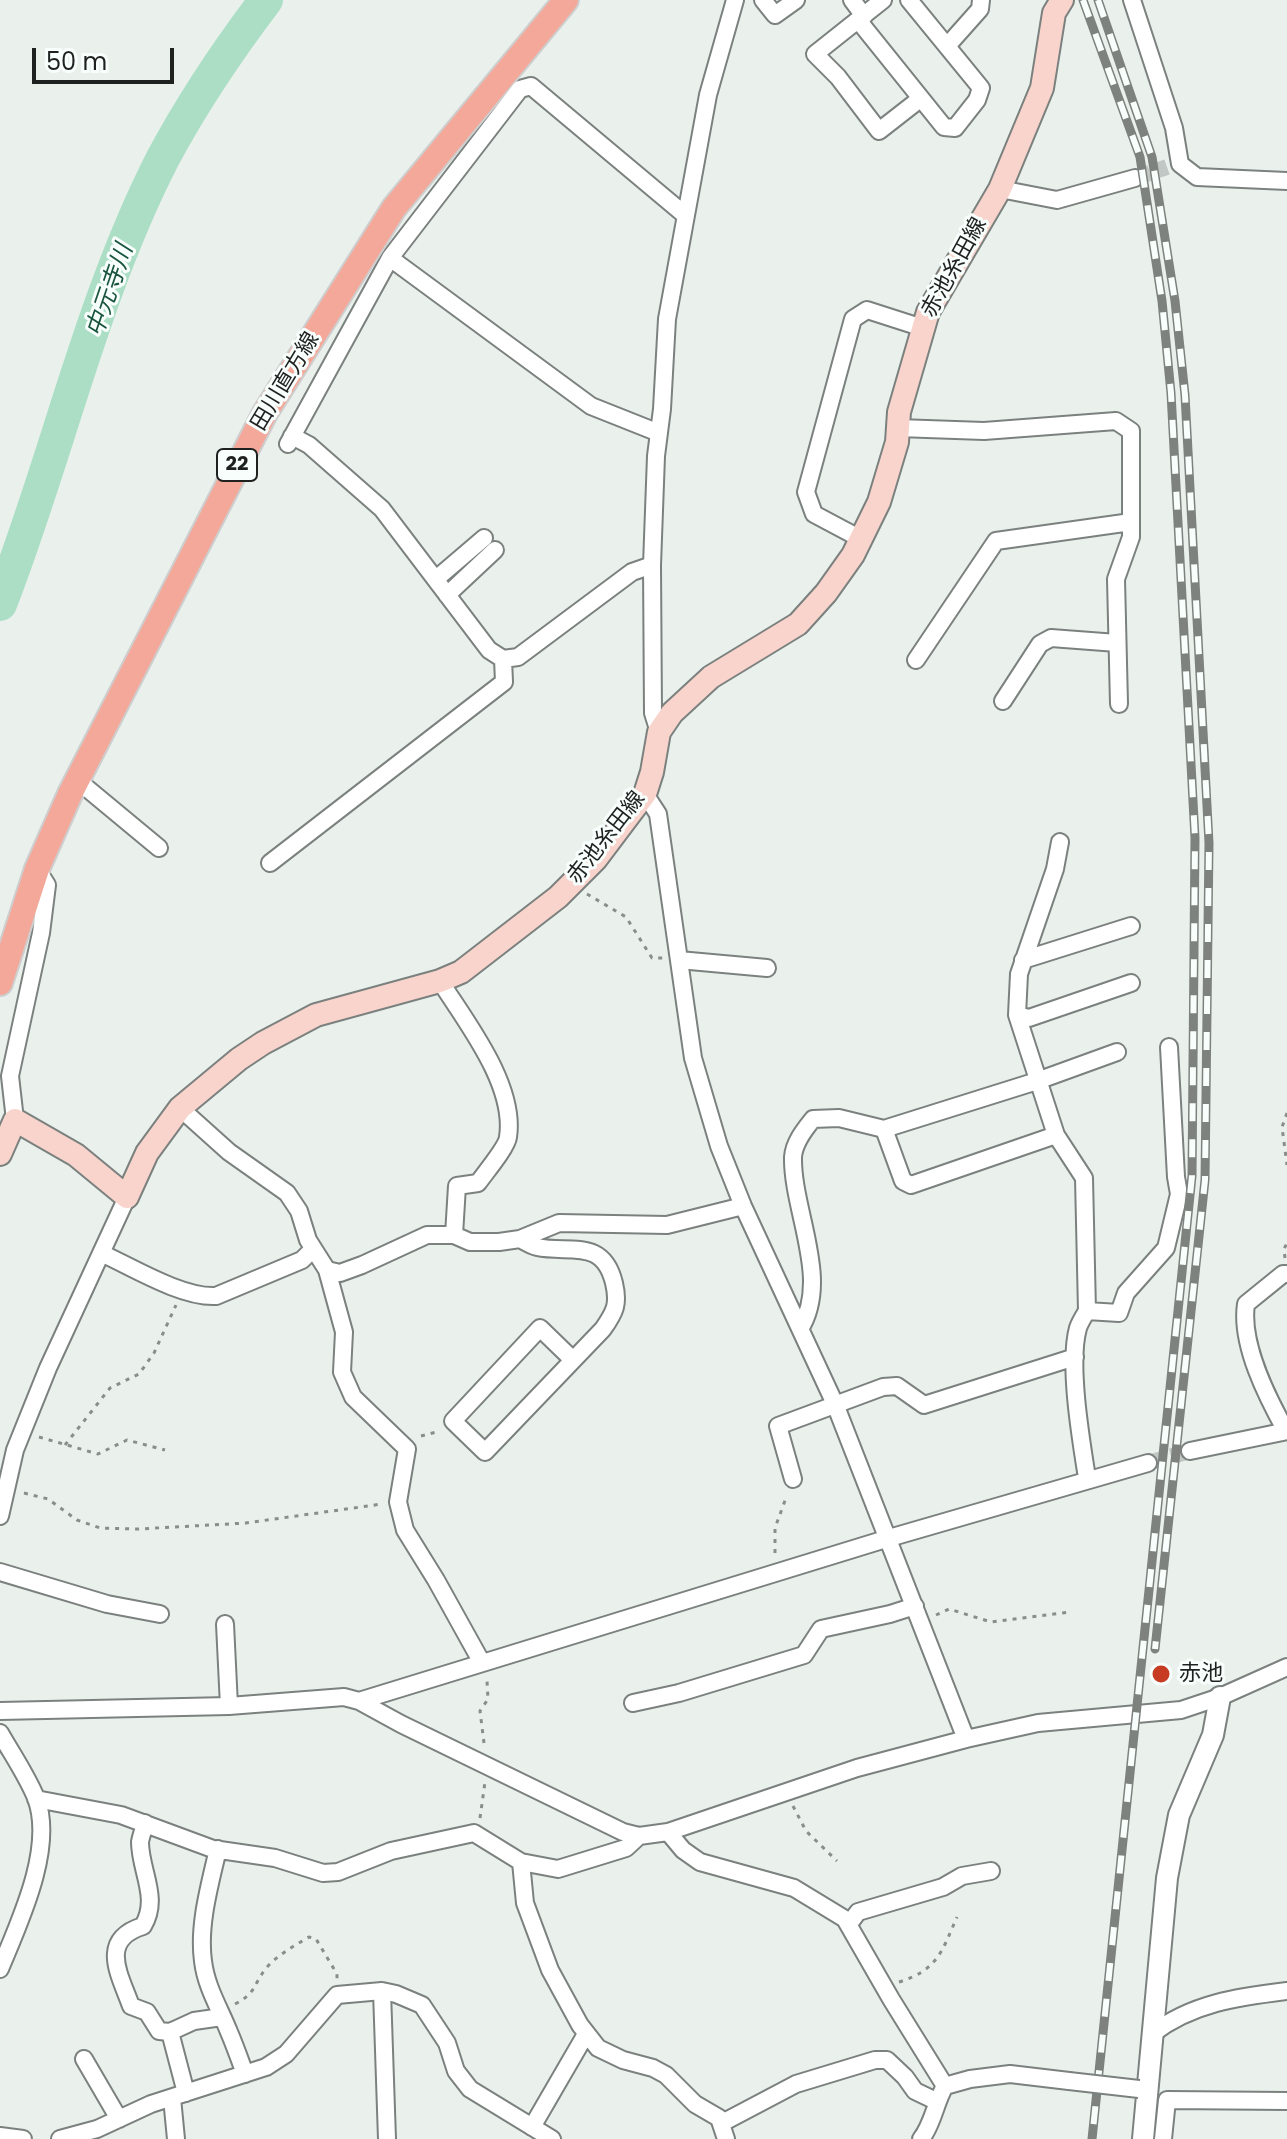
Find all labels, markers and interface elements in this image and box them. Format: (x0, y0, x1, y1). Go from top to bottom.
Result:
scale bar (36, 32, 178, 82)
text: 50 m (46, 45, 107, 78)
street label: 赤池糸田線 (917, 213, 993, 323)
water label: 中元寺川 (82, 241, 140, 341)
street label: 田川直方線 (246, 328, 326, 436)
road number: 22 (217, 449, 257, 481)
street label: 赤池糸田線 (563, 787, 651, 889)
place label: 赤池 (1179, 1661, 1223, 1687)
marker: 赤池 (1150, 1663, 1172, 1685)

